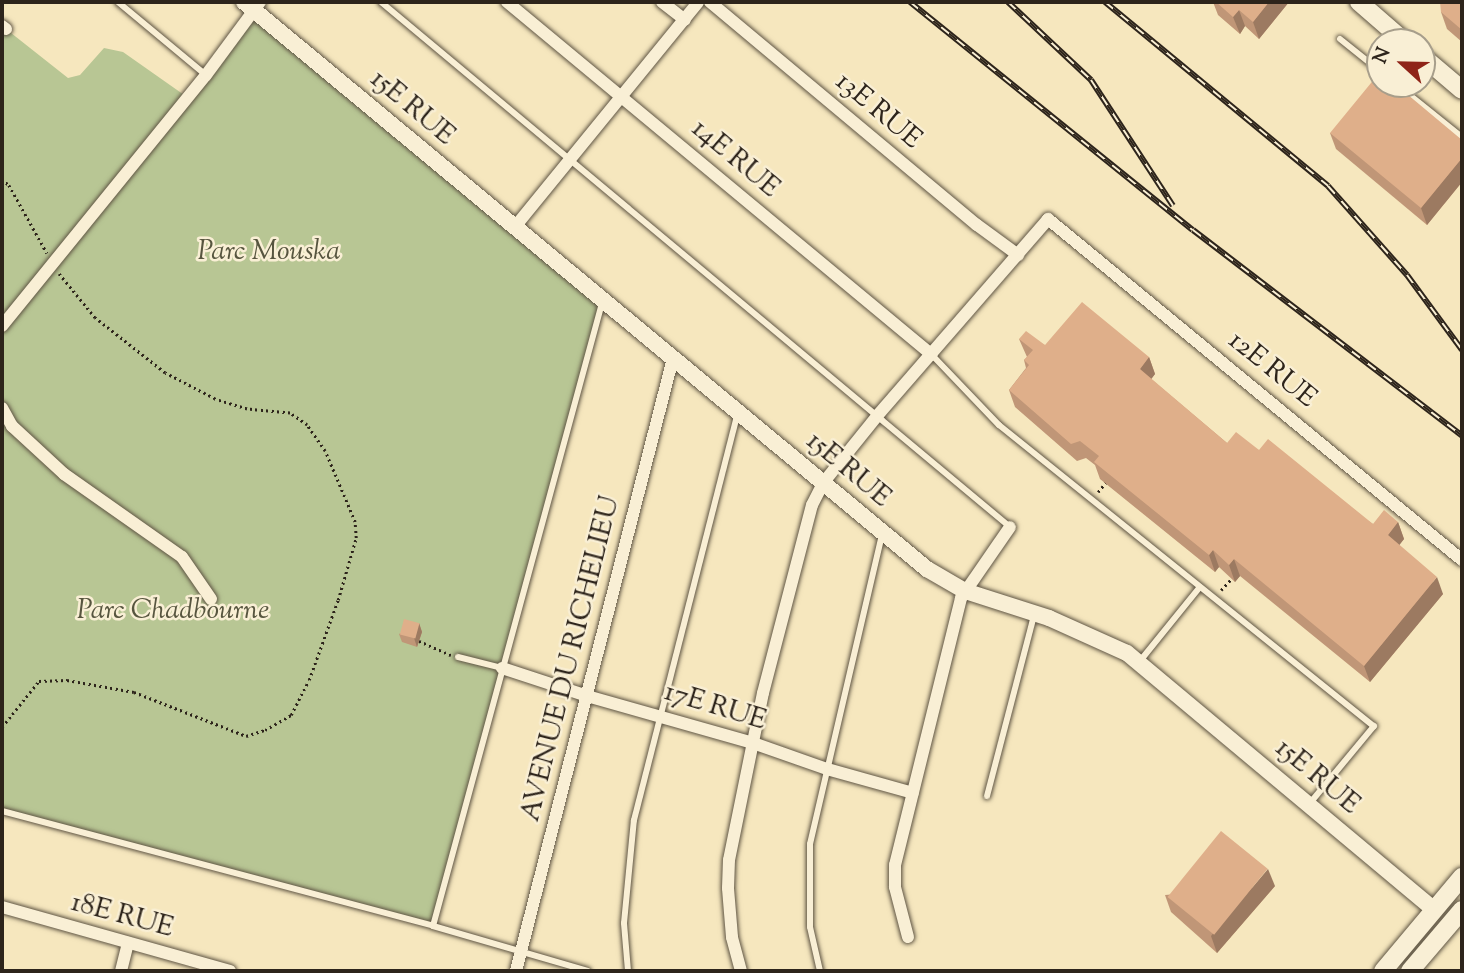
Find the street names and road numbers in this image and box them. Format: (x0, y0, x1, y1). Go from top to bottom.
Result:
street label: 15E RUE (363, 63, 461, 153)
street label: 13E RUE (828, 65, 928, 157)
street label: 14E RUE (684, 112, 786, 206)
street label: 12E RUE (1221, 324, 1323, 416)
street label: 15E RUE (799, 425, 897, 515)
street label: AVENUE DU RICHELIEU (514, 493, 628, 825)
street label: 17E RUE (660, 676, 770, 738)
street label: 15E RUE (1268, 732, 1366, 822)
street label: 18E RUE (67, 886, 177, 946)

